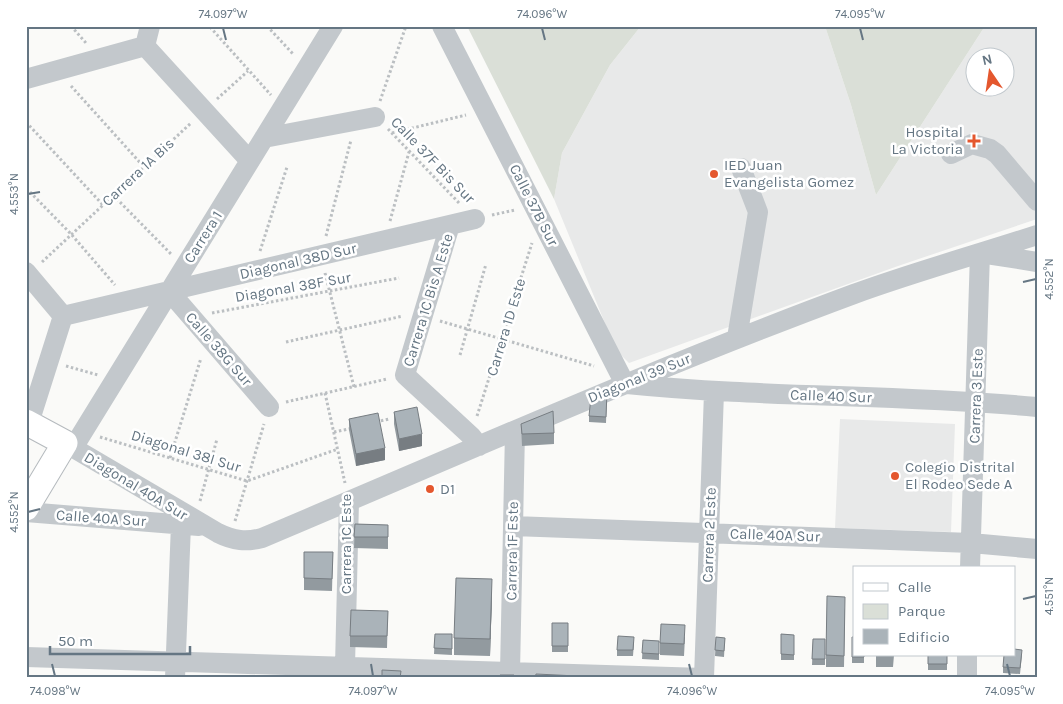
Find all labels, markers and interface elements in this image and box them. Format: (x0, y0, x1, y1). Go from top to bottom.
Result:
text: 74.097°W (198, 7, 248, 21)
text: 74.096°W (517, 7, 567, 21)
text: 74.095°W (835, 7, 885, 21)
north arrow (966, 48, 1016, 98)
text: N (980, 50, 994, 69)
street label: Calle 37F Bis Sur (387, 113, 479, 207)
place label: Hospital La Victoria (892, 123, 963, 158)
street label: Carrera 1A Bis (98, 134, 178, 210)
marker: Hospital La Victoria (967, 134, 981, 148)
place label: IED Juan Evangelista Gomez (724, 156, 854, 191)
street label: Calle 37B Sur (506, 161, 563, 249)
marker: IED Juan Evangelista Gomez (708, 168, 720, 180)
text: 4.553°N (7, 173, 21, 215)
street label: Carrera 1 (180, 208, 226, 266)
street label: Carrera 1C Bis A Este (399, 231, 457, 369)
street label: Diagonal 38D Sur (238, 239, 359, 283)
text: 4.552°N (1042, 258, 1056, 300)
street label: Diagonal 38F Sur (234, 268, 353, 306)
street label: Carrera 1D Este (483, 276, 529, 378)
street label: Calle 38G Sur (182, 308, 256, 390)
street label: Carrera 3 Este (965, 348, 987, 444)
street label: Diagonal 39 Sur (585, 349, 693, 407)
street label: Calle 40 Sur (790, 386, 873, 406)
street label: Diagonal 38I Sur (129, 426, 244, 476)
street label: Diagonal 40A Sur (81, 448, 191, 524)
place label: Colegio Distrital El Rodeo Sede A (905, 458, 1015, 493)
marker: Colegio Distrital El Rodeo Sede A (889, 470, 901, 482)
place label: D1 (440, 480, 455, 498)
marker: D1 (424, 483, 436, 495)
street label: Carrera 2 Este (698, 487, 720, 583)
text: 4.552°N (7, 491, 21, 533)
street label: Carrera 1C Este (337, 494, 355, 594)
street label: Carrera 1F Este (502, 501, 522, 601)
street label: Calle 40A Sur (55, 506, 147, 530)
street label: Calle 40A Sur (730, 524, 821, 546)
legend (853, 566, 1016, 656)
text: 4.551°N (1042, 577, 1056, 615)
text: Calle (898, 578, 932, 596)
text: Parque (898, 602, 946, 620)
scale bar (50, 624, 190, 656)
text: Edificio (898, 628, 950, 646)
text: 50 m (58, 632, 93, 650)
text: 74.098°W (30, 684, 81, 698)
text: 74.097°W (348, 684, 398, 698)
text: 74.096°W (667, 684, 717, 698)
text: 74.095°W (985, 684, 1035, 698)

